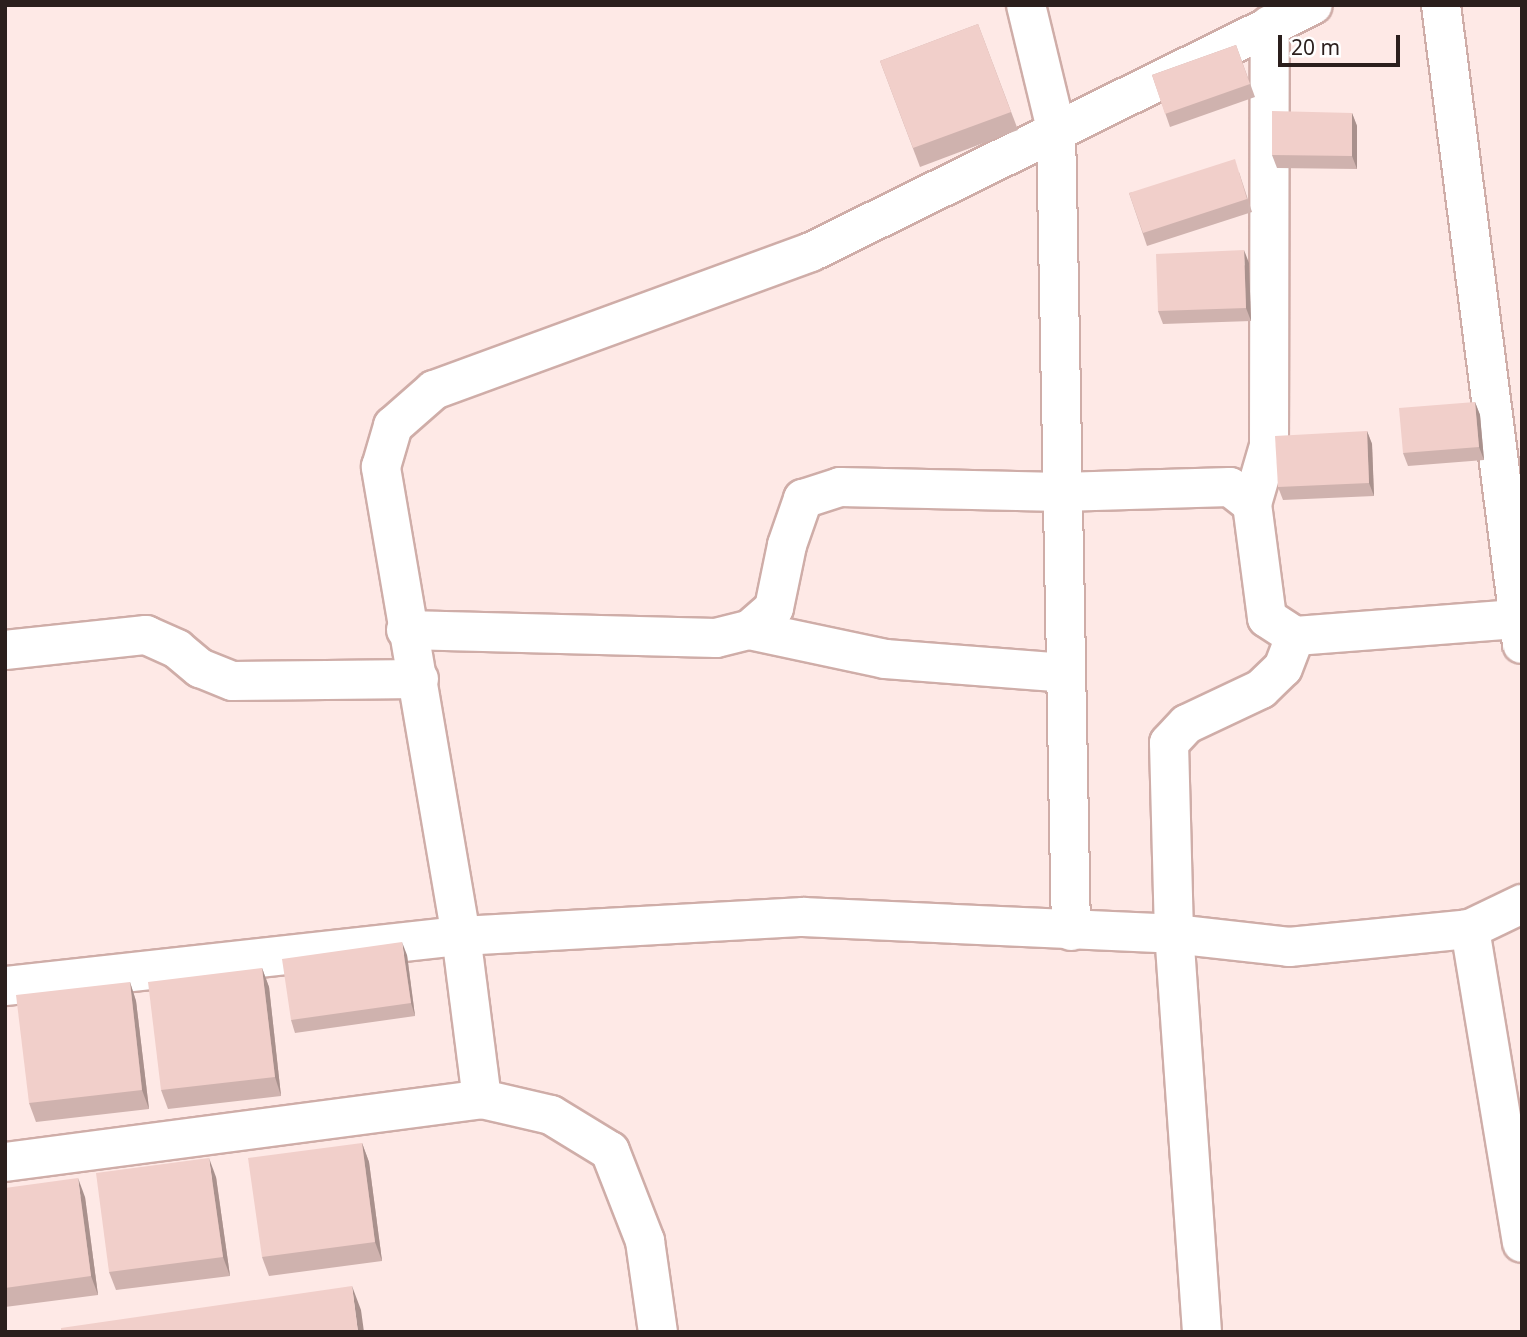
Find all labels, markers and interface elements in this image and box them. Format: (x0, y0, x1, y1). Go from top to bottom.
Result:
scale bar (1282, 21, 1404, 65)
text: 20 m (1291, 33, 1340, 61)

